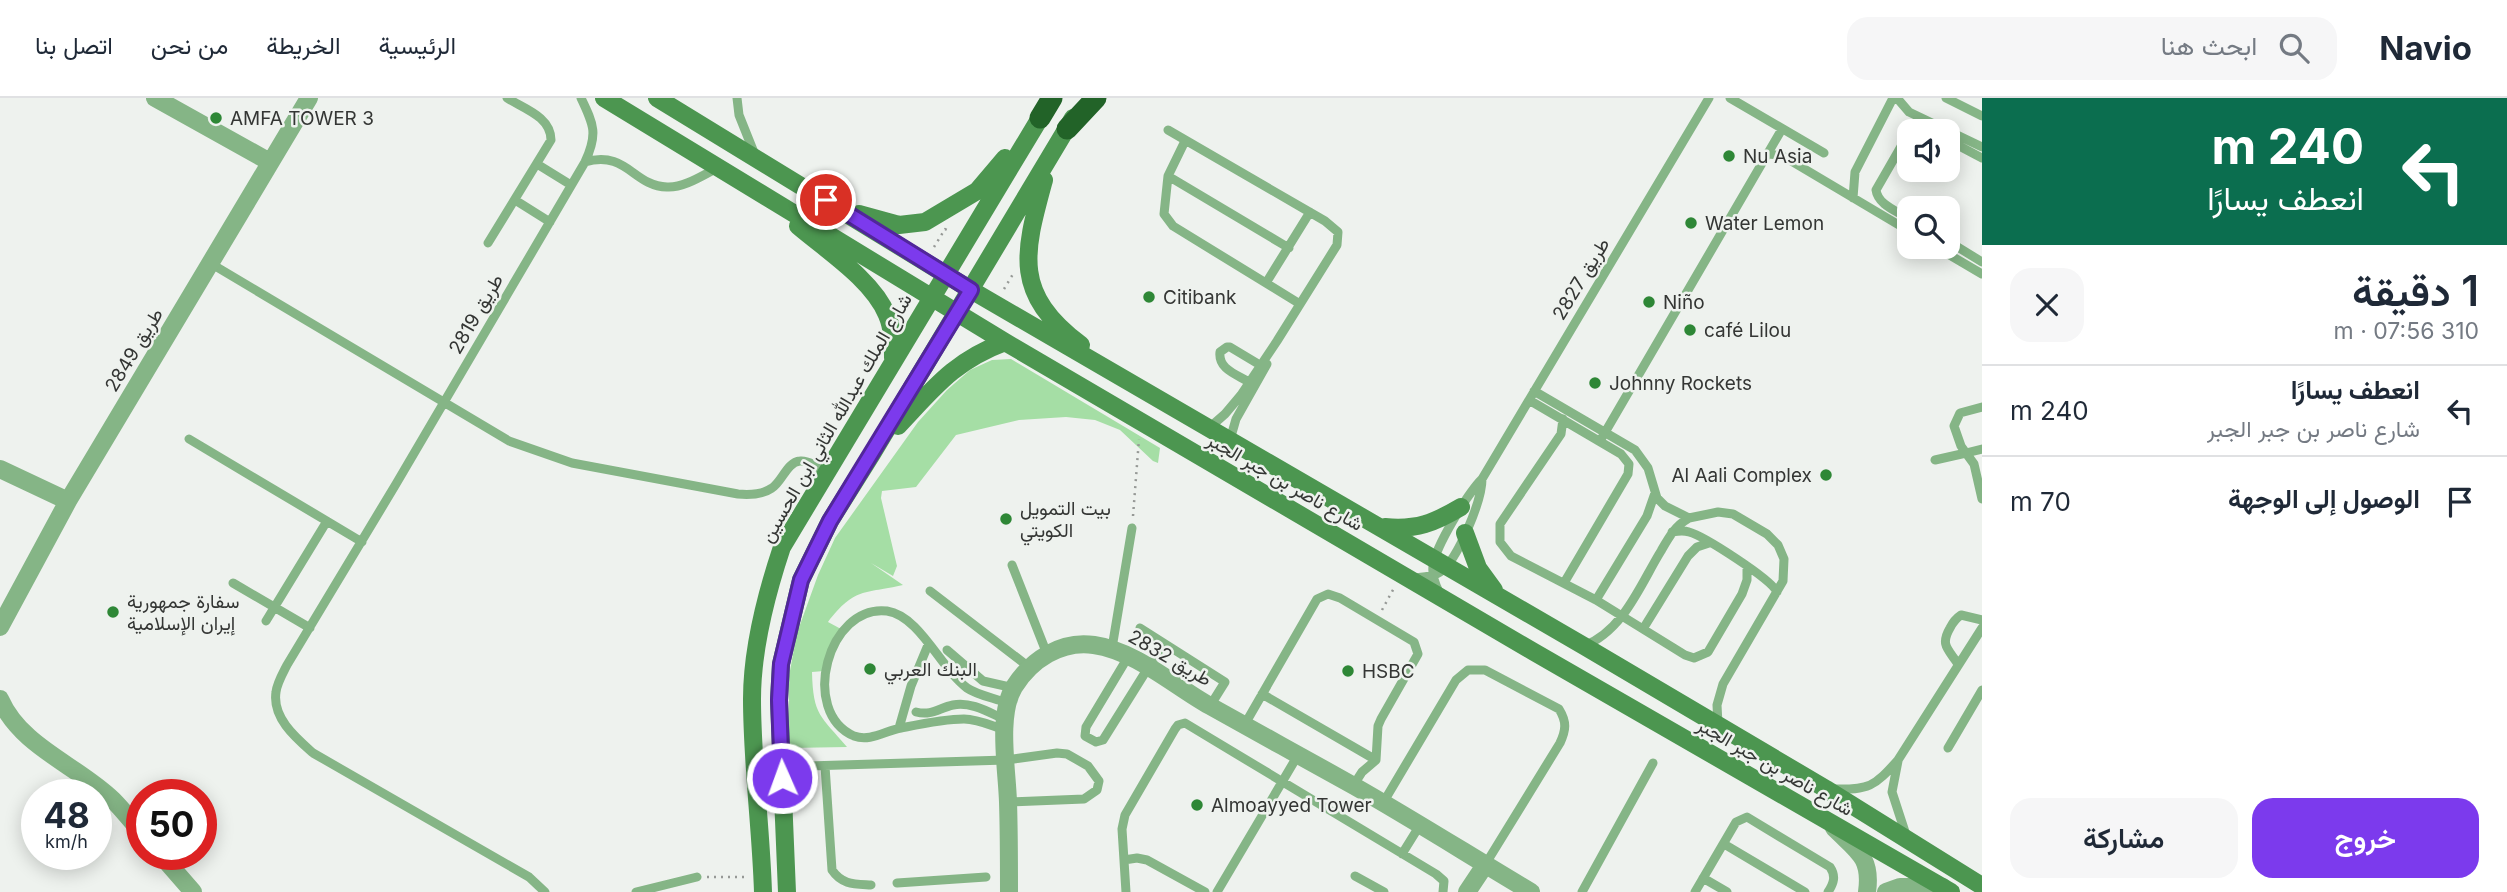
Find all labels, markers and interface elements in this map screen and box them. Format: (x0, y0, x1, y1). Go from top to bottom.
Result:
search box (1847, 17, 2337, 80)
text: Navio (2379, 28, 2472, 68)
icon: search (2275, 29, 2313, 67)
text: ابحث هنا (2161, 30, 2257, 61)
text: اتصل بنا (35, 31, 113, 60)
text: من نحن (151, 31, 228, 60)
text: الخريطة (266, 31, 340, 60)
text: الرئيسية (378, 31, 456, 60)
place label: AMFA TOWER 3 (230, 107, 374, 130)
marker: AMFA TOWER 3 (208, 110, 224, 126)
text: 240 m (2211, 117, 2364, 176)
map controls (1897, 119, 1960, 259)
button: sound (1897, 119, 1960, 182)
icon: left (2388, 126, 2479, 217)
place label: Nu Asia (1743, 145, 1812, 168)
marker: Nu Asia (1721, 148, 1737, 164)
pin (796, 170, 856, 230)
text: انعطف يسارًا (2207, 179, 2364, 218)
icon: arrive (807, 181, 845, 219)
button: search (1897, 196, 1960, 259)
place label: Water Lemon (1705, 212, 1824, 235)
marker: Water Lemon (1683, 215, 1699, 231)
street label: طريق 2827 (1548, 234, 1614, 324)
text: 1 دقيقة (2352, 265, 2479, 316)
button: close (2010, 268, 2084, 342)
street label: طريق 2819 (444, 270, 508, 358)
place label: Citibank (1163, 286, 1237, 309)
marker: Citibank (1141, 289, 1157, 305)
street label: شارع الملك عبدالله الثاني ابن الحسين (755, 290, 920, 548)
place label: Niño (1663, 291, 1705, 314)
marker: Niño (1641, 294, 1657, 310)
street label: طريق 2849 (100, 304, 168, 396)
text: 310 m · 07:56 (2334, 317, 2479, 345)
place label: café Lilou (1704, 319, 1791, 342)
marker: café Lilou (1682, 322, 1698, 338)
place label: Johnny Rockets (1609, 372, 1752, 395)
text: انعطف يسارًا (2291, 374, 2420, 405)
marker: Johnny Rockets (1587, 375, 1603, 391)
icon: left (2441, 392, 2479, 430)
text: 240 m (2010, 395, 2089, 426)
text: شارع ناصر بن جبر الجبر (2207, 415, 2420, 443)
street label: شارع ناصر بن جبر الجبر (1202, 428, 1367, 537)
place label: Al Aali Complex (1671, 464, 1812, 487)
marker: Al Aali Complex (1818, 467, 1834, 483)
text: الوصول إلى الوجهة (2228, 483, 2420, 514)
icon: arrive (2441, 483, 2479, 521)
text: 70 m (2010, 486, 2071, 517)
place label: بيت التمويل الكويتي (1020, 497, 1111, 546)
marker: بيت التمويل الكويتي (998, 511, 1014, 527)
place label: سفارة جمهورية إيران الإسلامية (127, 590, 239, 636)
marker: سفارة جمهورية إيران الإسلامية (105, 604, 121, 620)
street label: طريق 2832 (1124, 625, 1216, 691)
place label: البنك العربي (884, 658, 977, 685)
place label: HSBC (1362, 660, 1415, 683)
marker: البنك العربي (862, 661, 878, 677)
marker: HSBC (1340, 663, 1356, 679)
street label: شارع ناصر بن جبر الجبر (1692, 713, 1857, 822)
position arrow (745, 741, 819, 815)
speed limit sign: 50 (126, 779, 217, 870)
text: 48 (43, 794, 90, 836)
place label: Almoayyed Tower (1211, 794, 1372, 817)
marker: Almoayyed Tower (1189, 797, 1205, 813)
button: مشاركة (2010, 798, 2238, 878)
button: خروج (2252, 798, 2479, 878)
text: km/h (45, 831, 88, 852)

